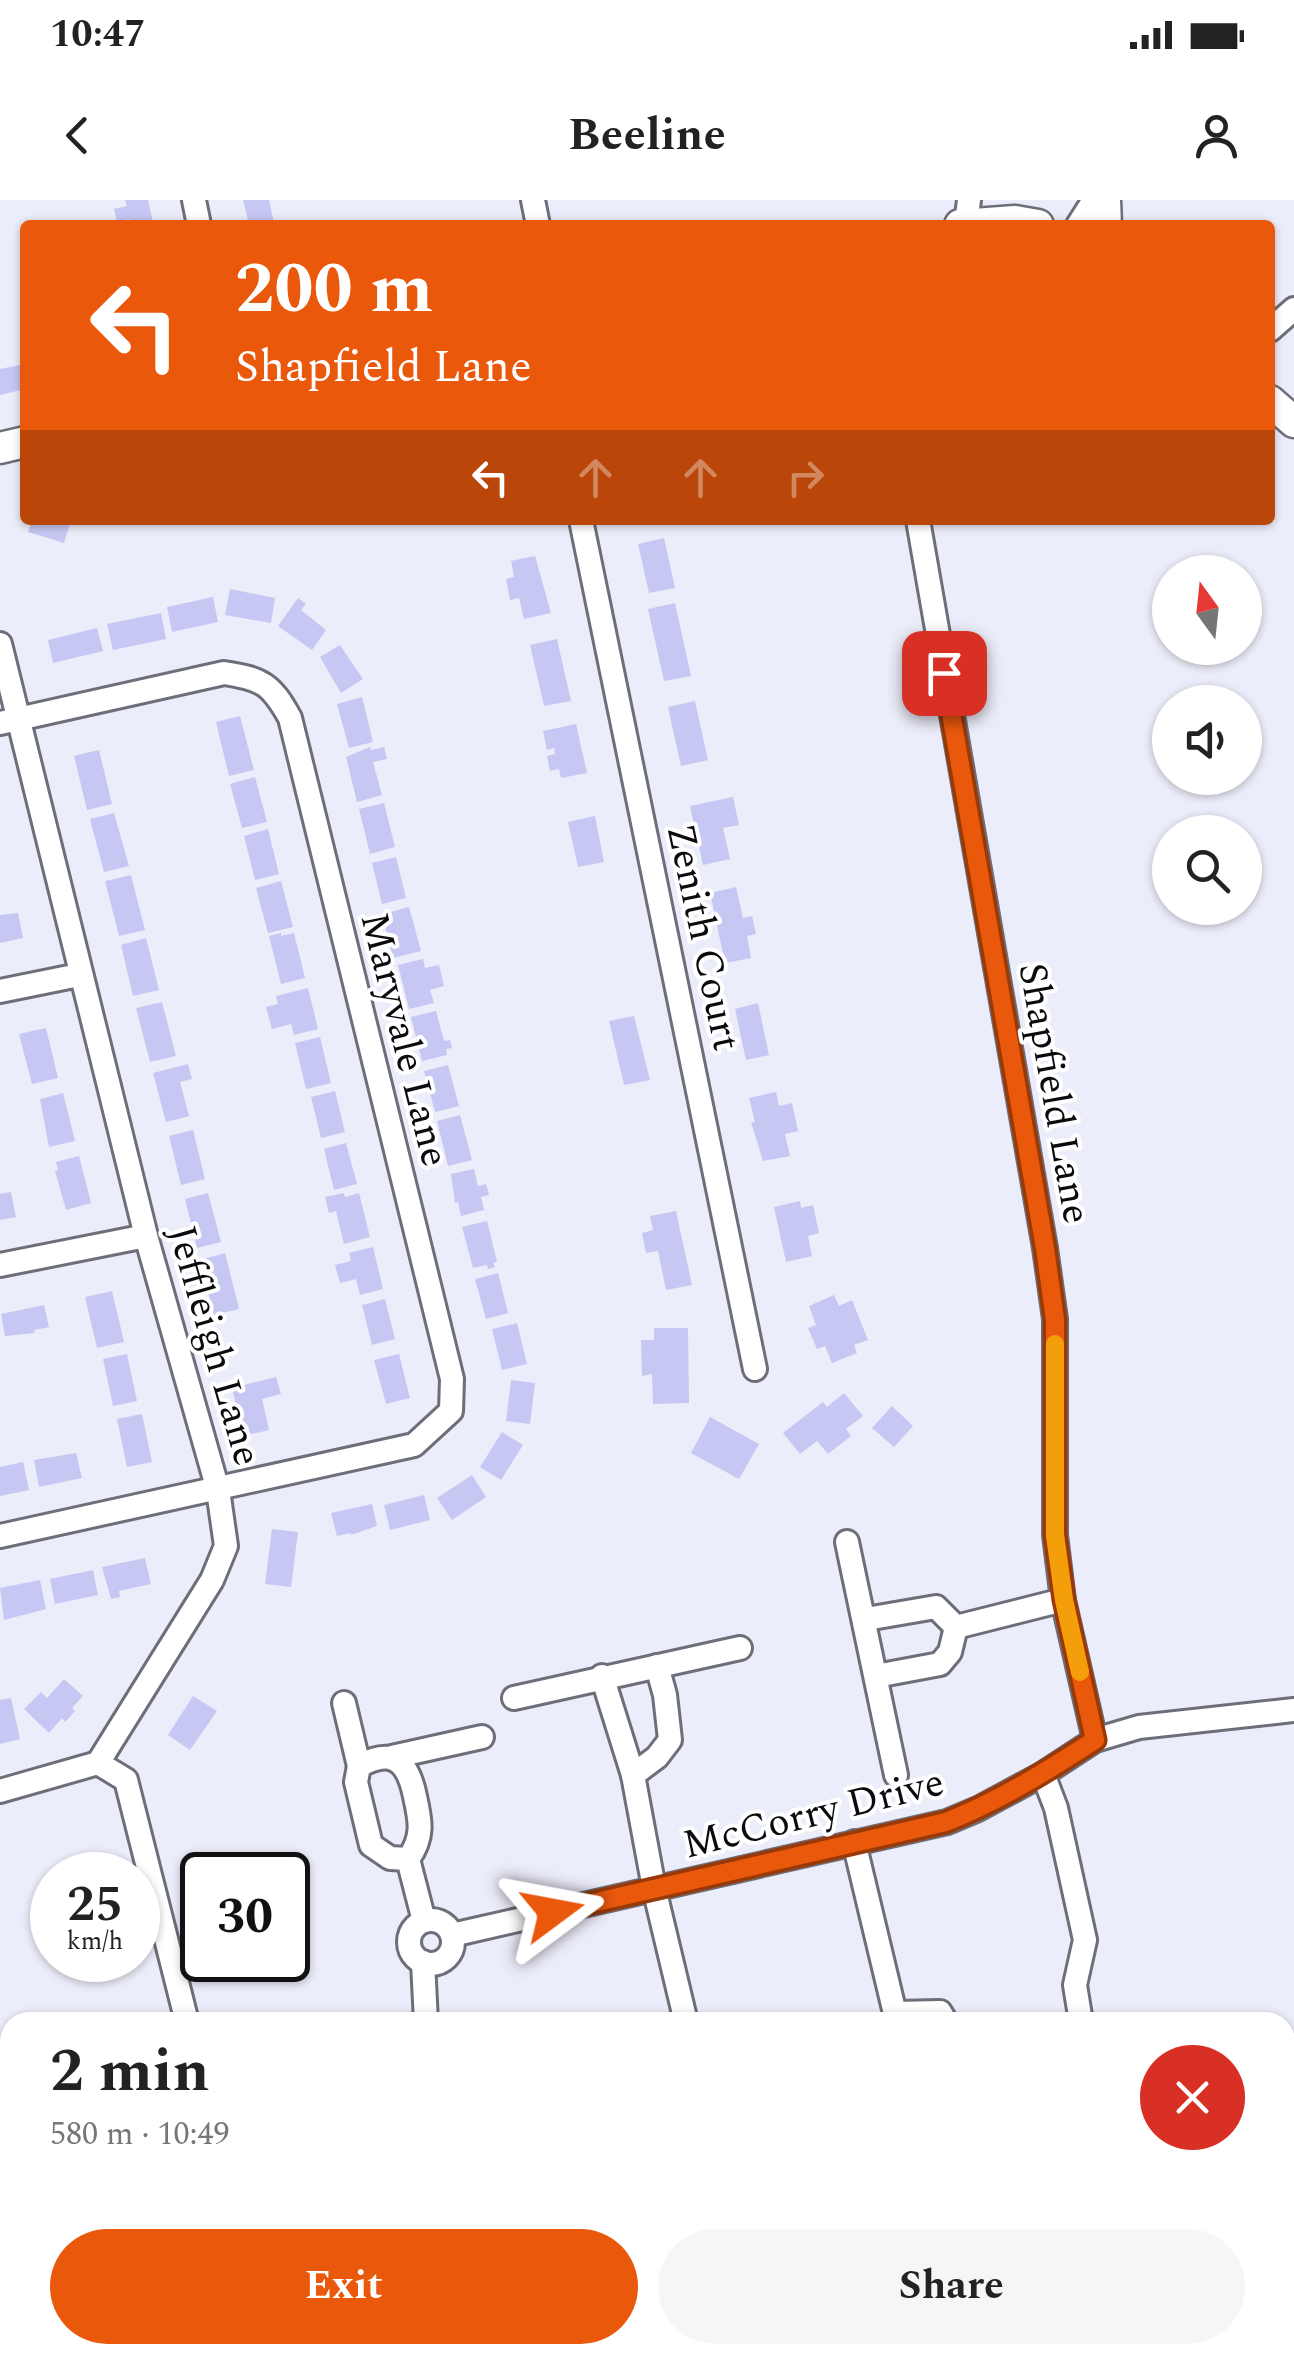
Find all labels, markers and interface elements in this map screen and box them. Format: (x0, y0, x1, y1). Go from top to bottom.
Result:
text: 10:47 (50, 6, 145, 64)
text: Beeline (568, 101, 726, 170)
icon: back (50, 108, 105, 163)
icon: person (1189, 108, 1244, 163)
text: 200 m (235, 237, 433, 343)
icon: left (70, 260, 200, 390)
text: Shapfield Lane (235, 333, 532, 402)
icon: left (463, 450, 518, 505)
icon: ahead (568, 450, 623, 505)
icon: ahead (673, 450, 728, 505)
icon: right (778, 450, 833, 505)
north arrow (1152, 555, 1262, 665)
map controls (1152, 555, 1262, 925)
pin (902, 631, 987, 716)
icon: arrive (917, 646, 972, 701)
button: sound (1152, 685, 1262, 795)
button: search (1152, 815, 1262, 925)
street label: Zenith Court (649, 818, 756, 1057)
street label: Maryvale Lane (343, 906, 465, 1173)
street label: Shapfield Lane (1001, 958, 1106, 1229)
street label: Jeffleigh Lane (150, 1218, 277, 1473)
street label: McCorry Drive (677, 1753, 951, 1876)
speed limit sign: 30 (180, 1852, 310, 1982)
position arrow (501, 1860, 605, 1964)
text: 25 (67, 1867, 123, 1943)
text: km/h (67, 1923, 123, 1961)
text: 2 min (50, 2026, 210, 2118)
button: close (1140, 2045, 1245, 2150)
text: 580 m · 10:49 (50, 2110, 230, 2159)
button: Exit (50, 2229, 638, 2344)
button: Share (658, 2229, 1245, 2344)

